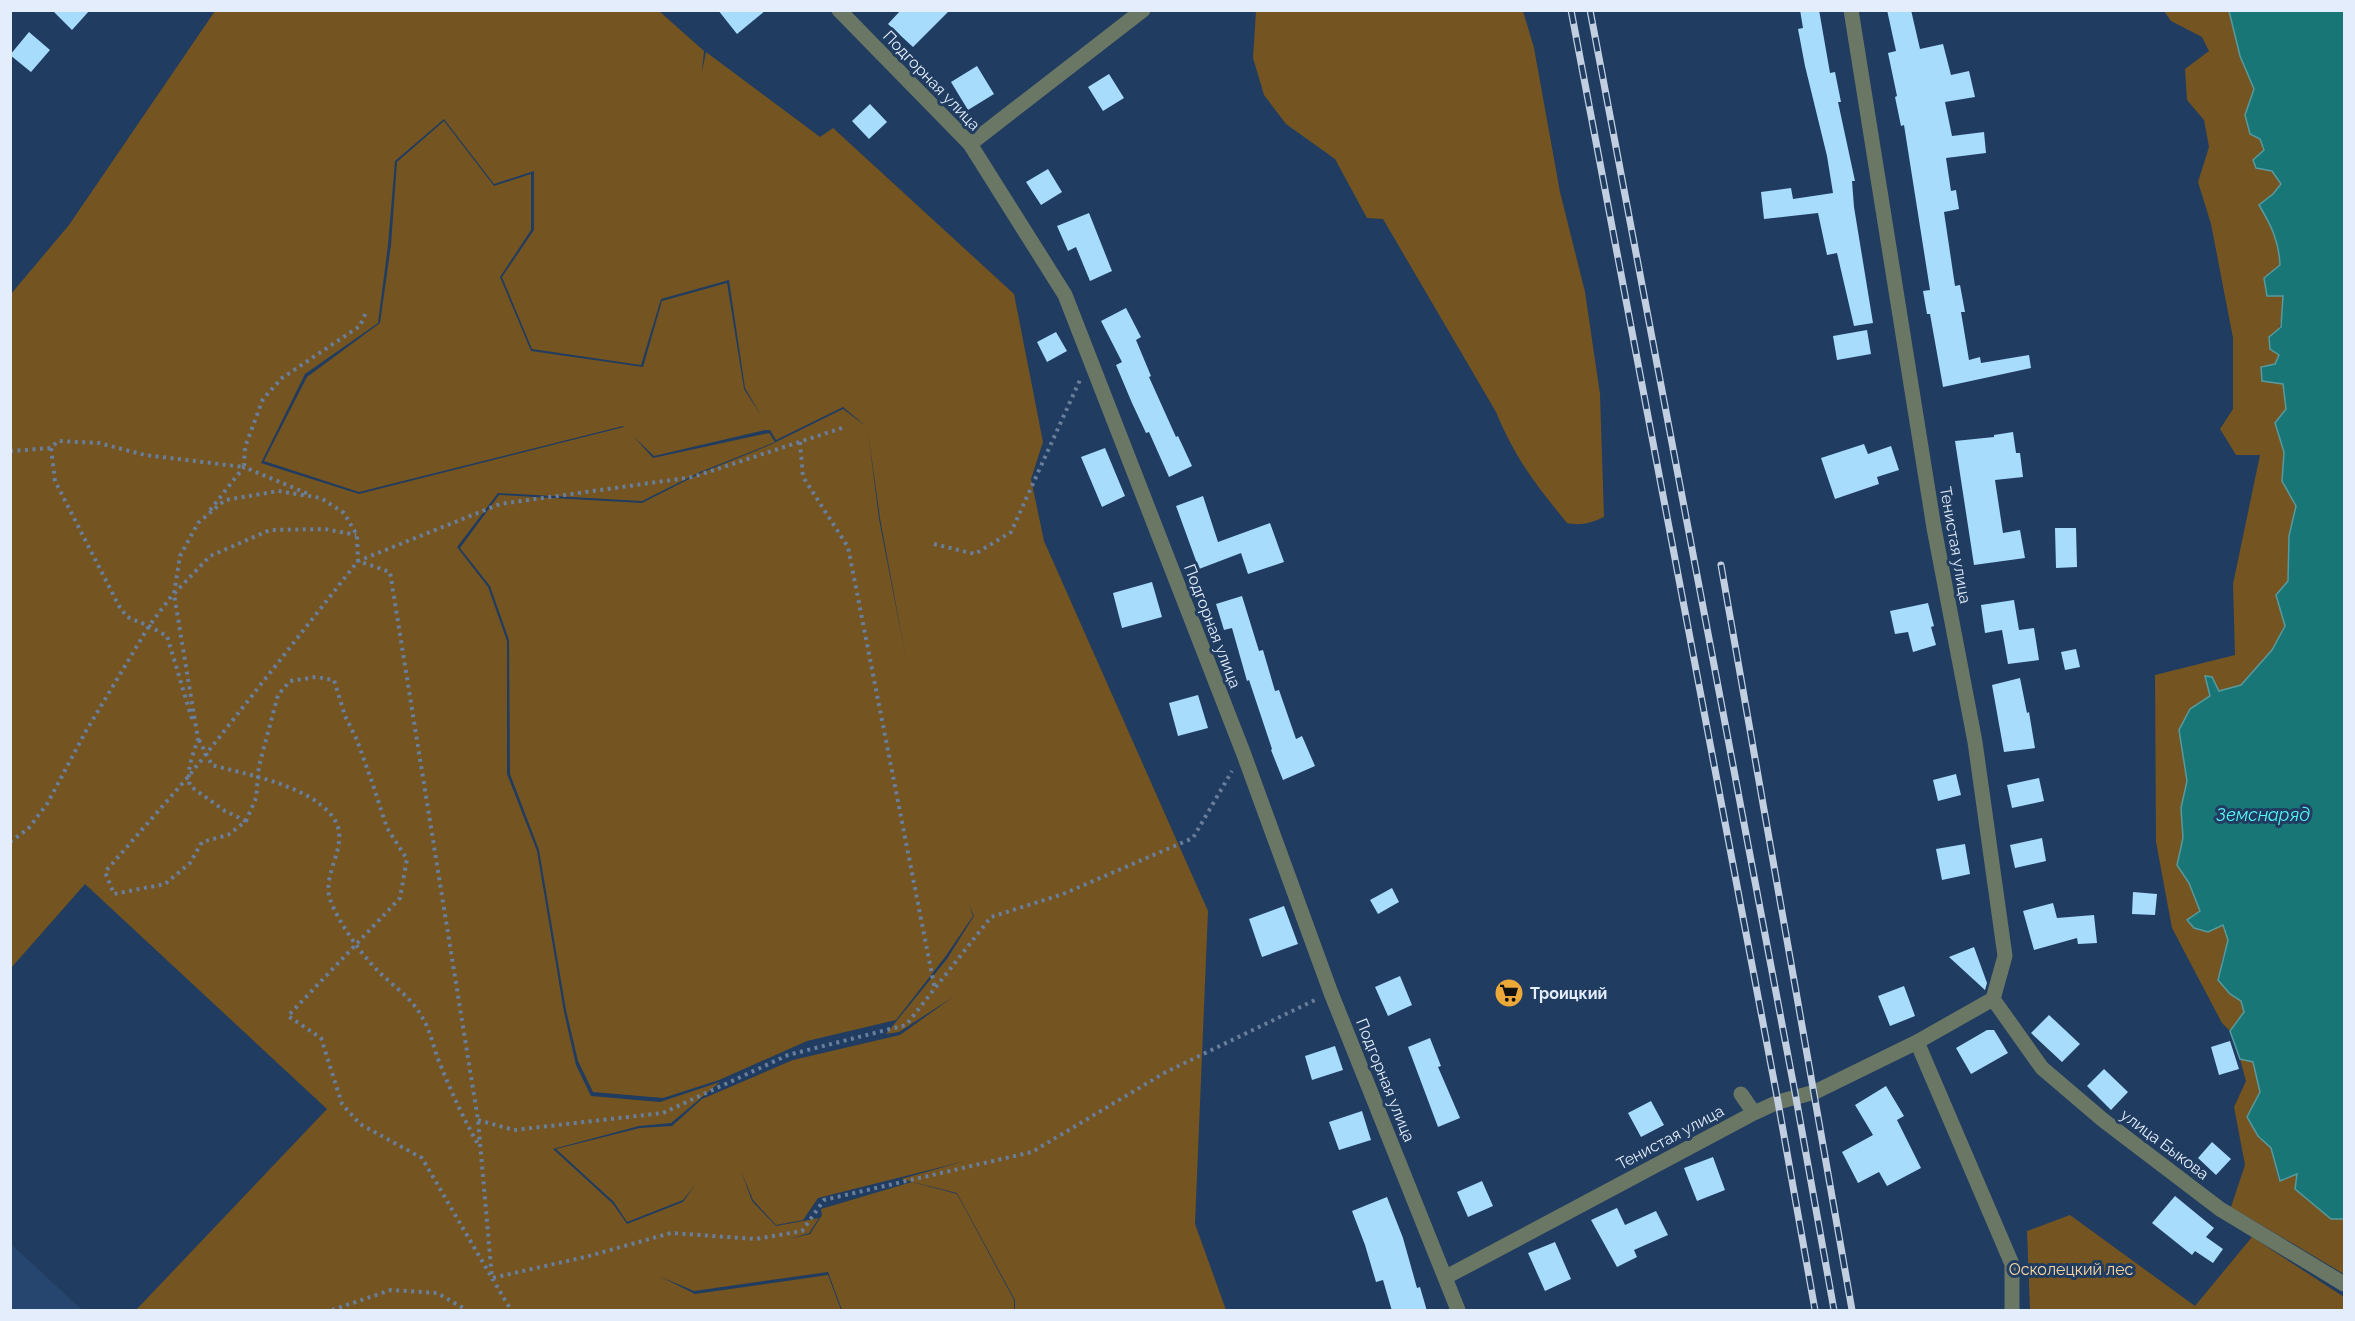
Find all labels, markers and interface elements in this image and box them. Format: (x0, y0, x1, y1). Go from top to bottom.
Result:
street label: Подгорная улица (879, 27, 984, 134)
street label: Тенистая улица (1936, 485, 1975, 605)
street label: Подгорная улица (1180, 561, 1245, 691)
water label: Земснаряд (2216, 804, 2310, 825)
supermarket icon: Троицкий (1493, 977, 1525, 1009)
place label: Троицкий (1530, 984, 1607, 1003)
street label: Подгорная улица (1352, 1016, 1419, 1145)
street label: Тенистая улица (1613, 1101, 1727, 1174)
street label: улица Быкова (2117, 1105, 2212, 1184)
park label: Осколецкий лес (2009, 1260, 2134, 1279)

